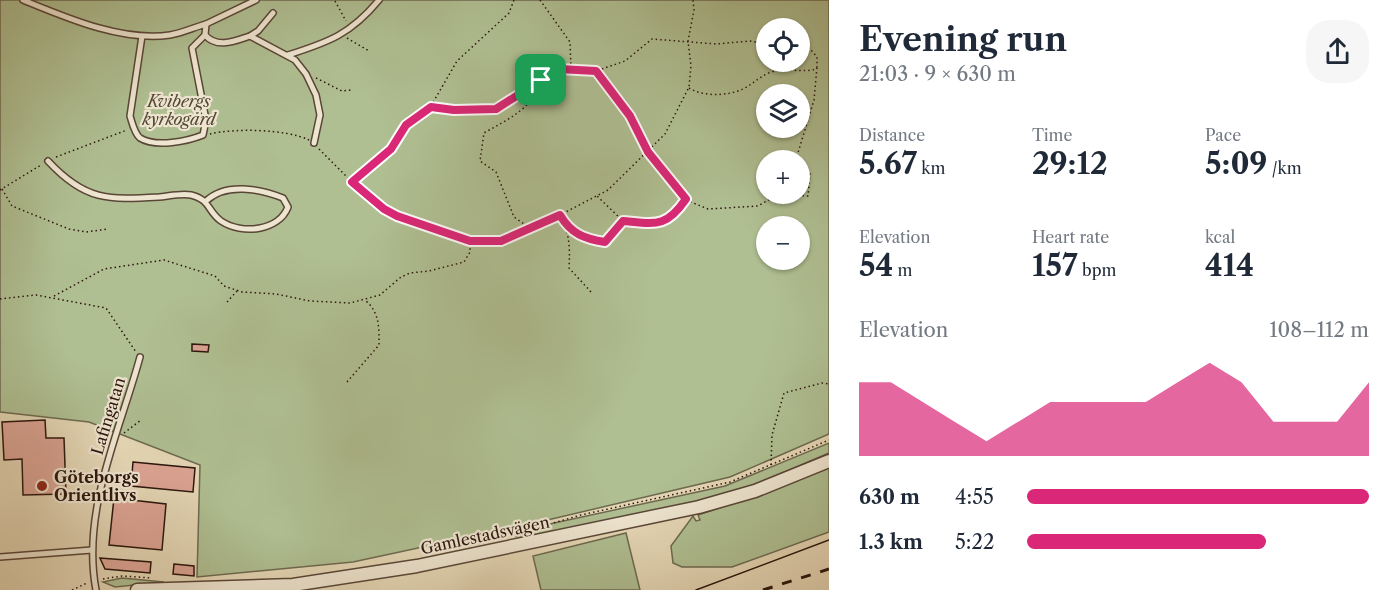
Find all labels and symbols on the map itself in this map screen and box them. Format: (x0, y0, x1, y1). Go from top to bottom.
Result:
pin (515, 54, 566, 105)
park label: Kvibergs kyrkogård (142, 91, 217, 129)
street label: Lafingatan (87, 375, 129, 457)
place label: Göteborgs Orientlivs (54, 467, 139, 505)
marker: Göteborgs Orientlivs (35, 479, 49, 493)
street label: Gamlestadsvägen (419, 512, 551, 558)

